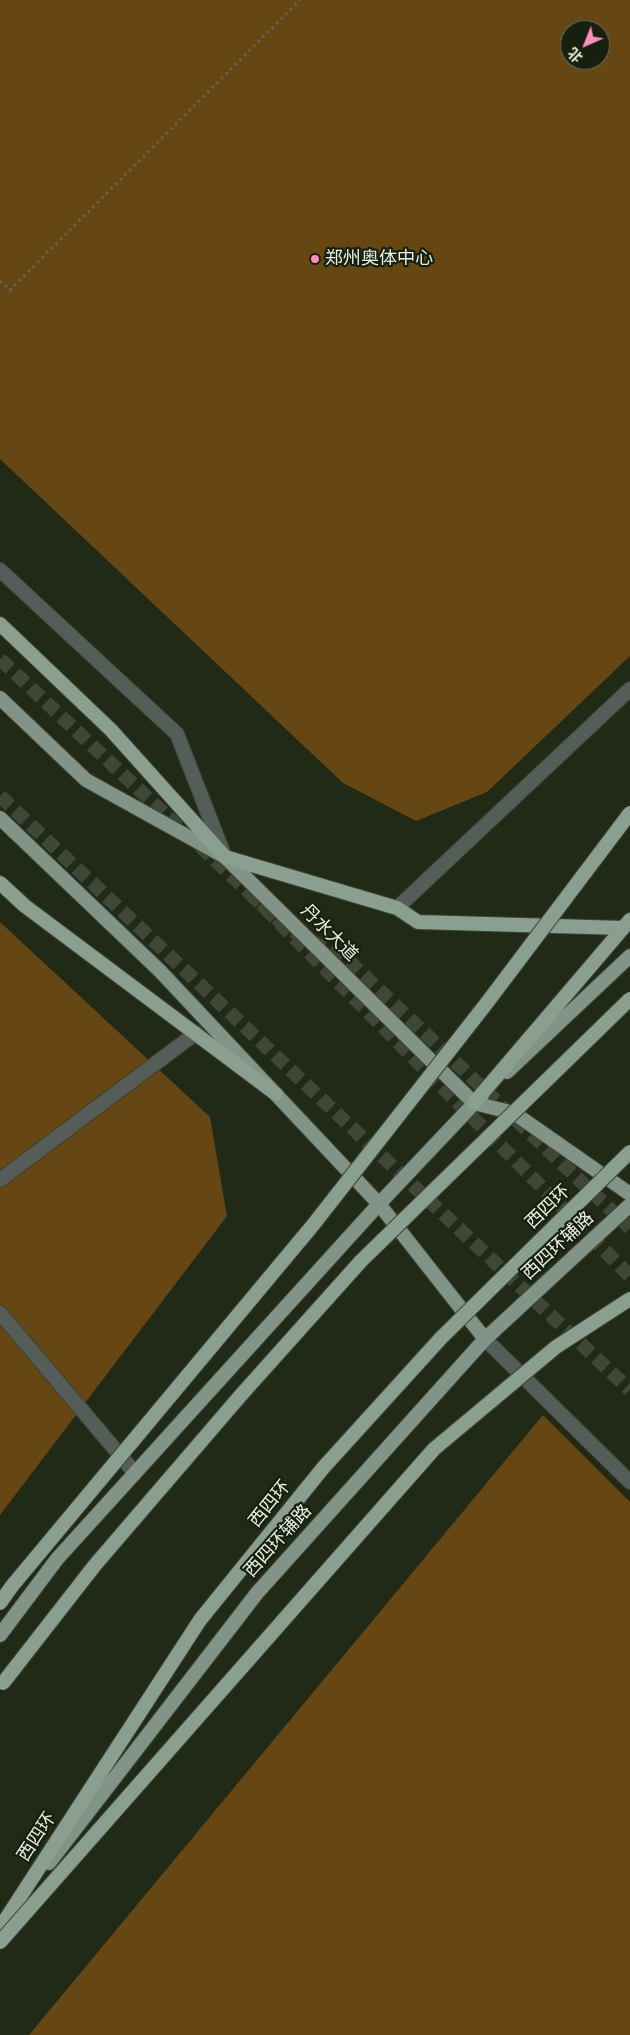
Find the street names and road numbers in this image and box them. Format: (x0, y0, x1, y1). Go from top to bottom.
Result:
street label: 丹水大道 (296, 900, 362, 966)
street label: 西四环 (521, 1180, 575, 1234)
street label: 西四环辅路 (518, 1207, 598, 1285)
street label: 西四环 (245, 1476, 295, 1532)
street label: 西四环辅路 (240, 1500, 316, 1582)
street label: 西四环 (13, 1808, 61, 1866)

